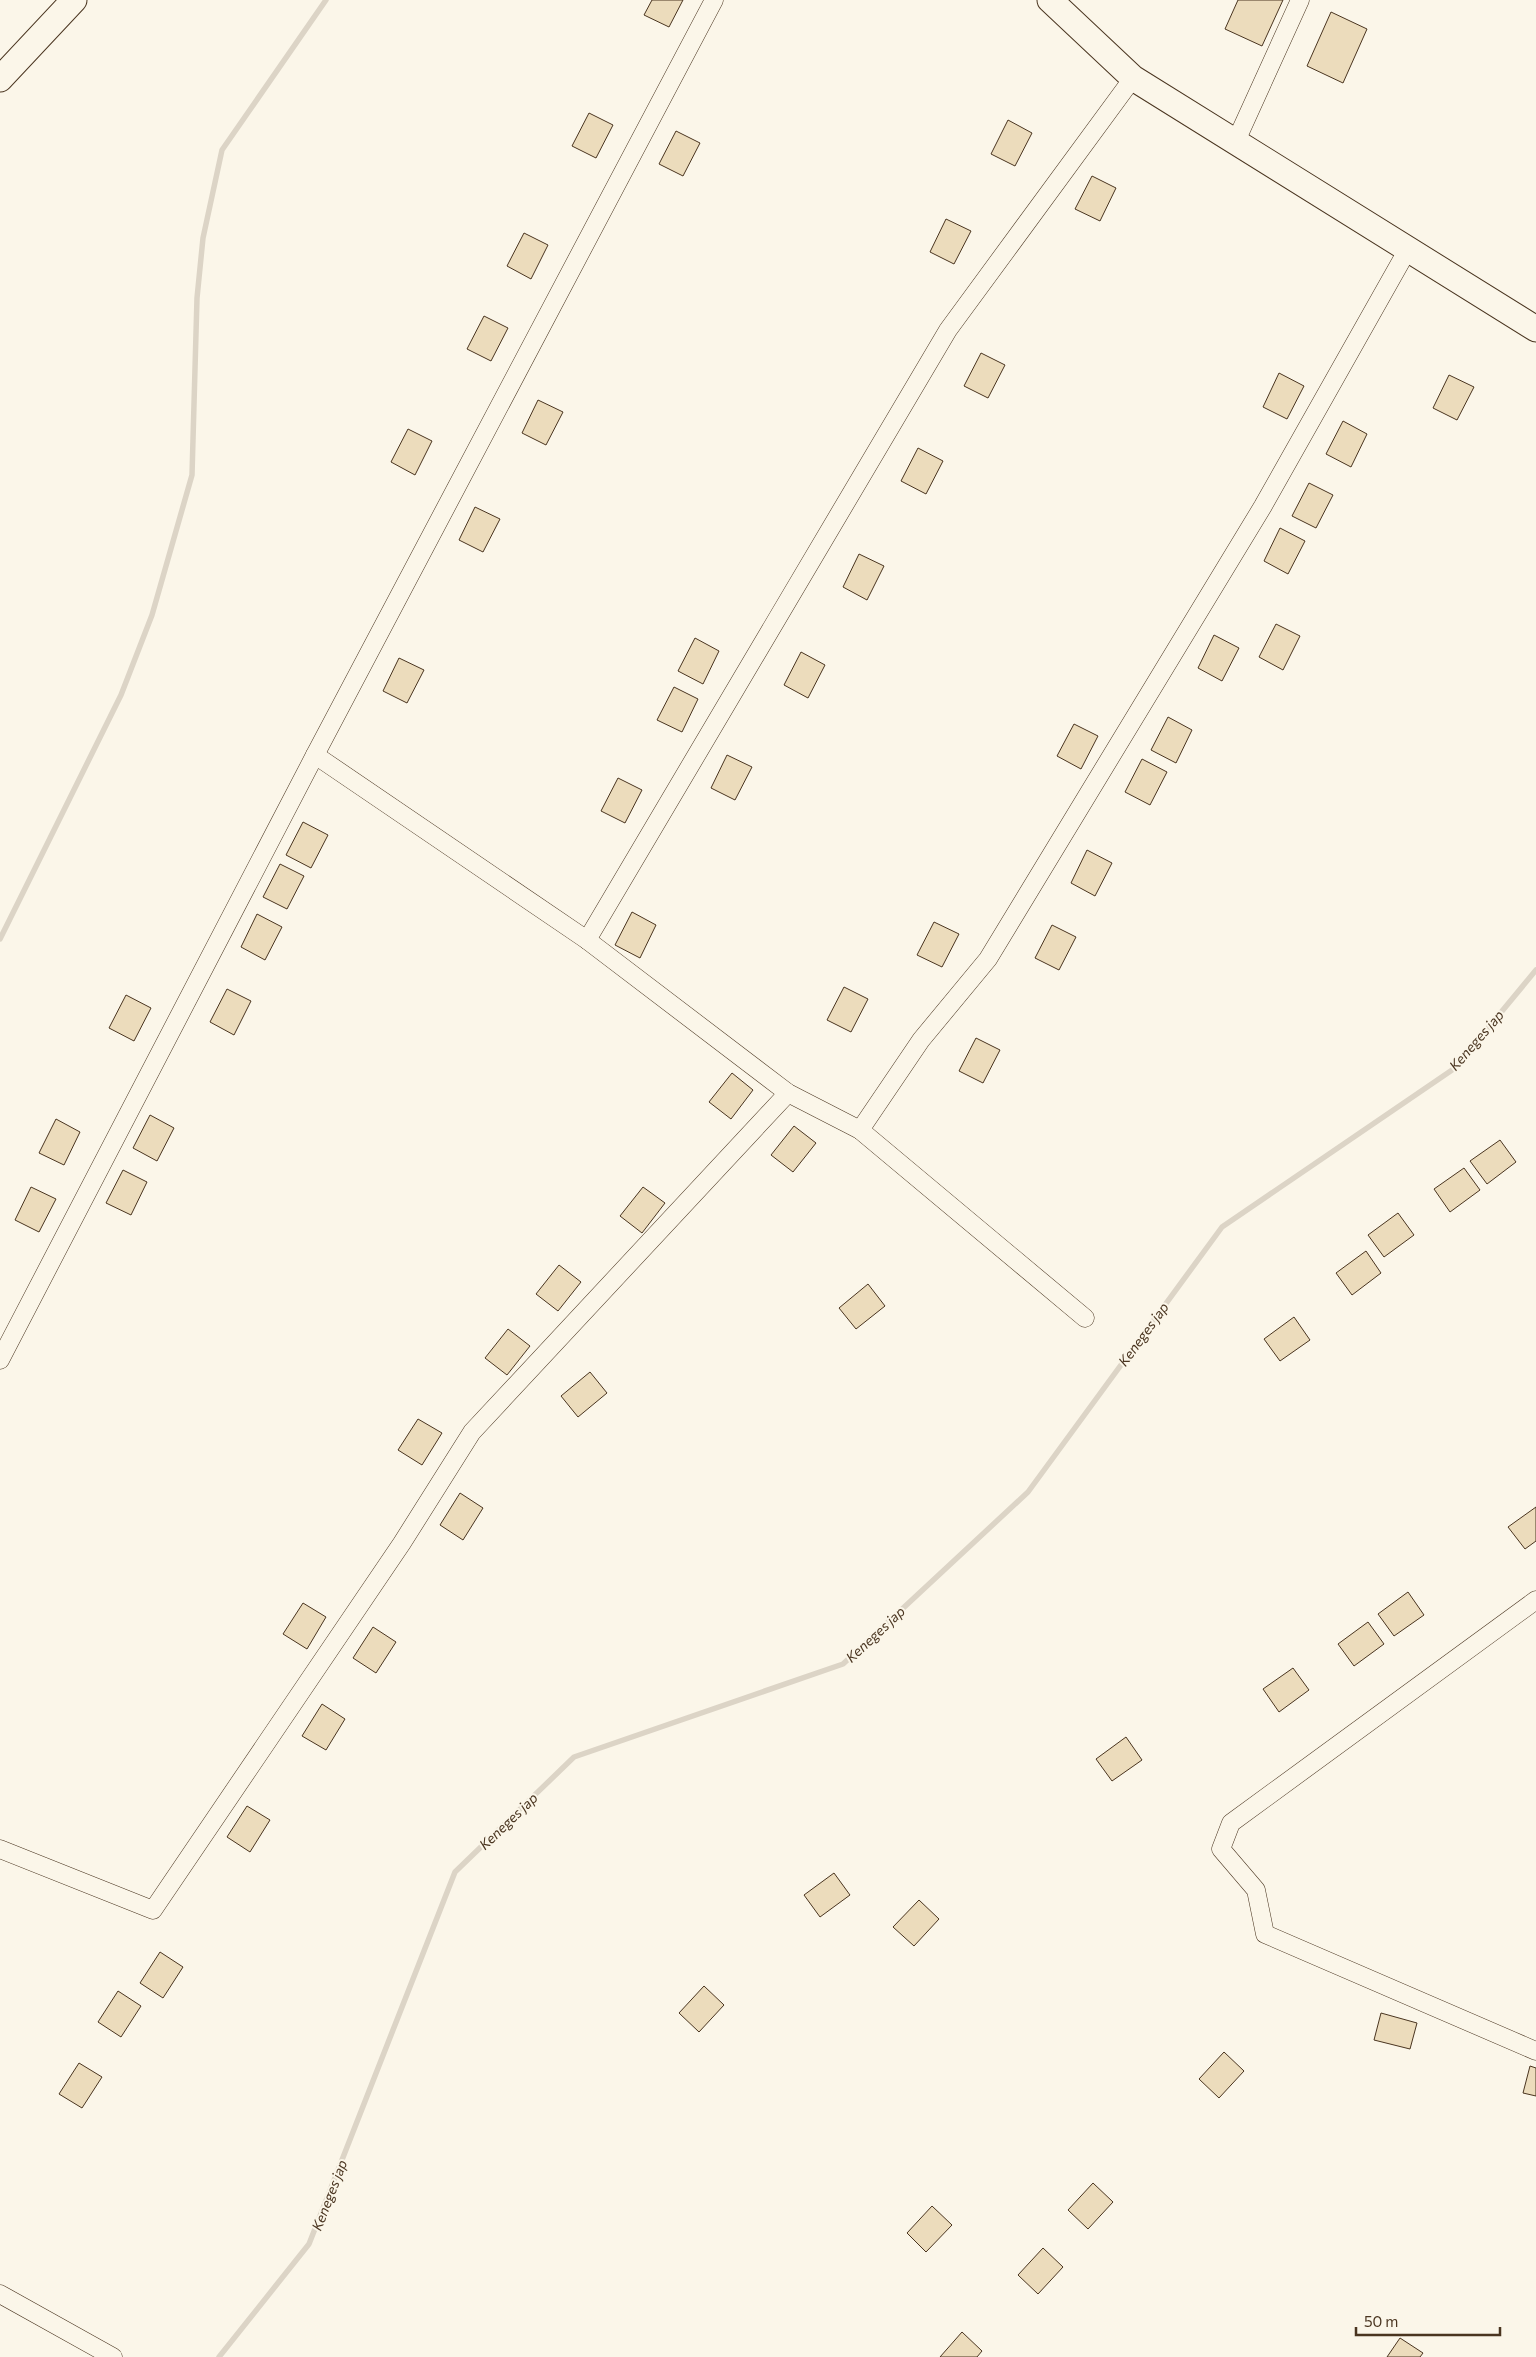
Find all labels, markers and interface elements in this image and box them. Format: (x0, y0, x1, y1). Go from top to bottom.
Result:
water label: Keneges jap (1445, 1006, 1507, 1074)
water label: Keneges jap (1114, 1299, 1172, 1369)
water label: Keneges jap (842, 1602, 908, 1666)
water label: Keneges jap (475, 1789, 541, 1853)
water label: Keneges jap (308, 2157, 350, 2233)
scale bar (1356, 2304, 1500, 2336)
text: 50 m (1364, 2312, 1398, 2330)

